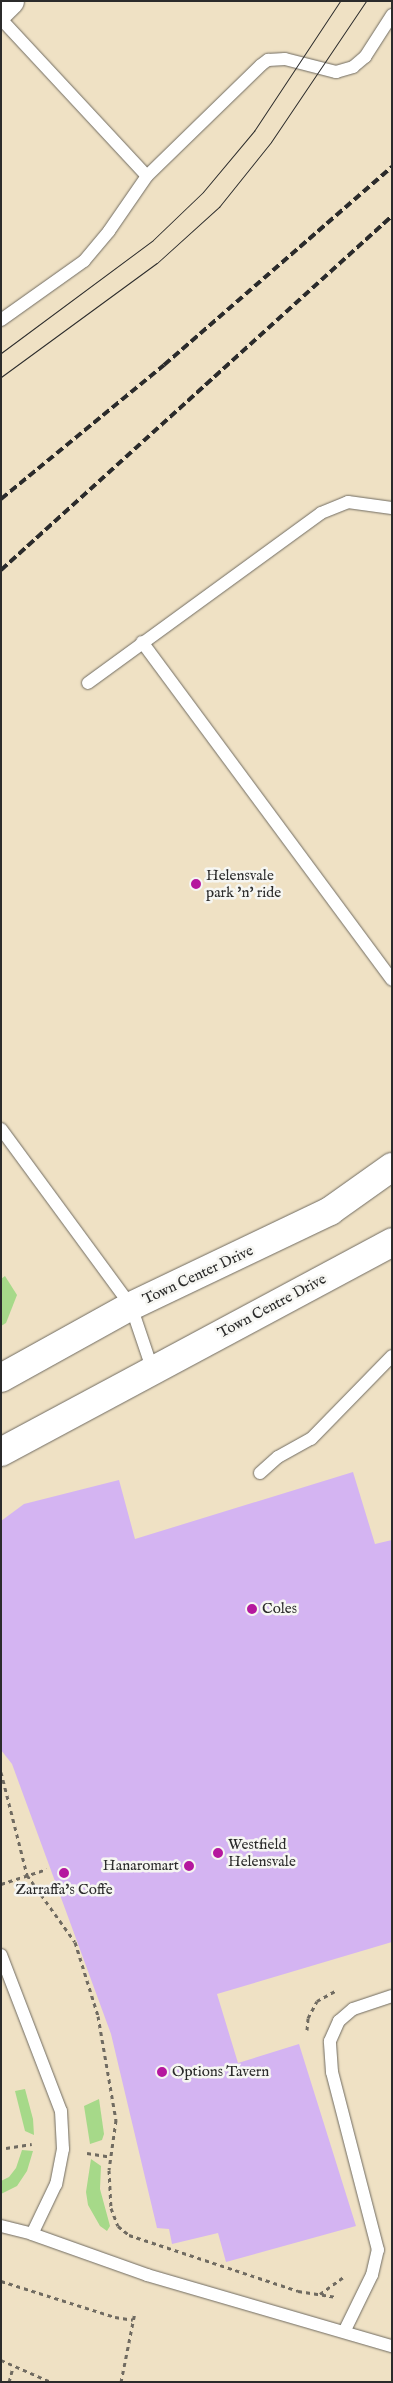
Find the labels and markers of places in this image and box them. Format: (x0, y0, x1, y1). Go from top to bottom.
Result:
place label: Helensvale park 'n' ride (206, 866, 281, 901)
marker: Helensvale park 'n' ride (190, 878, 202, 890)
place label: Coles (262, 1600, 297, 1618)
marker: Coles (246, 1603, 258, 1615)
place label: Westfield Helensvale (228, 1835, 296, 1870)
marker: Westfield Helensvale (212, 1847, 224, 1859)
place label: Hanaromart (103, 1857, 179, 1875)
marker: Hanaromart (183, 1860, 195, 1872)
marker: Zarraffa's Coffe (58, 1867, 70, 1879)
place label: Zarraffa's Coffe (15, 1881, 113, 1899)
place label: Options Tavern (172, 2063, 269, 2081)
marker: Options Tavern (156, 2066, 168, 2078)

